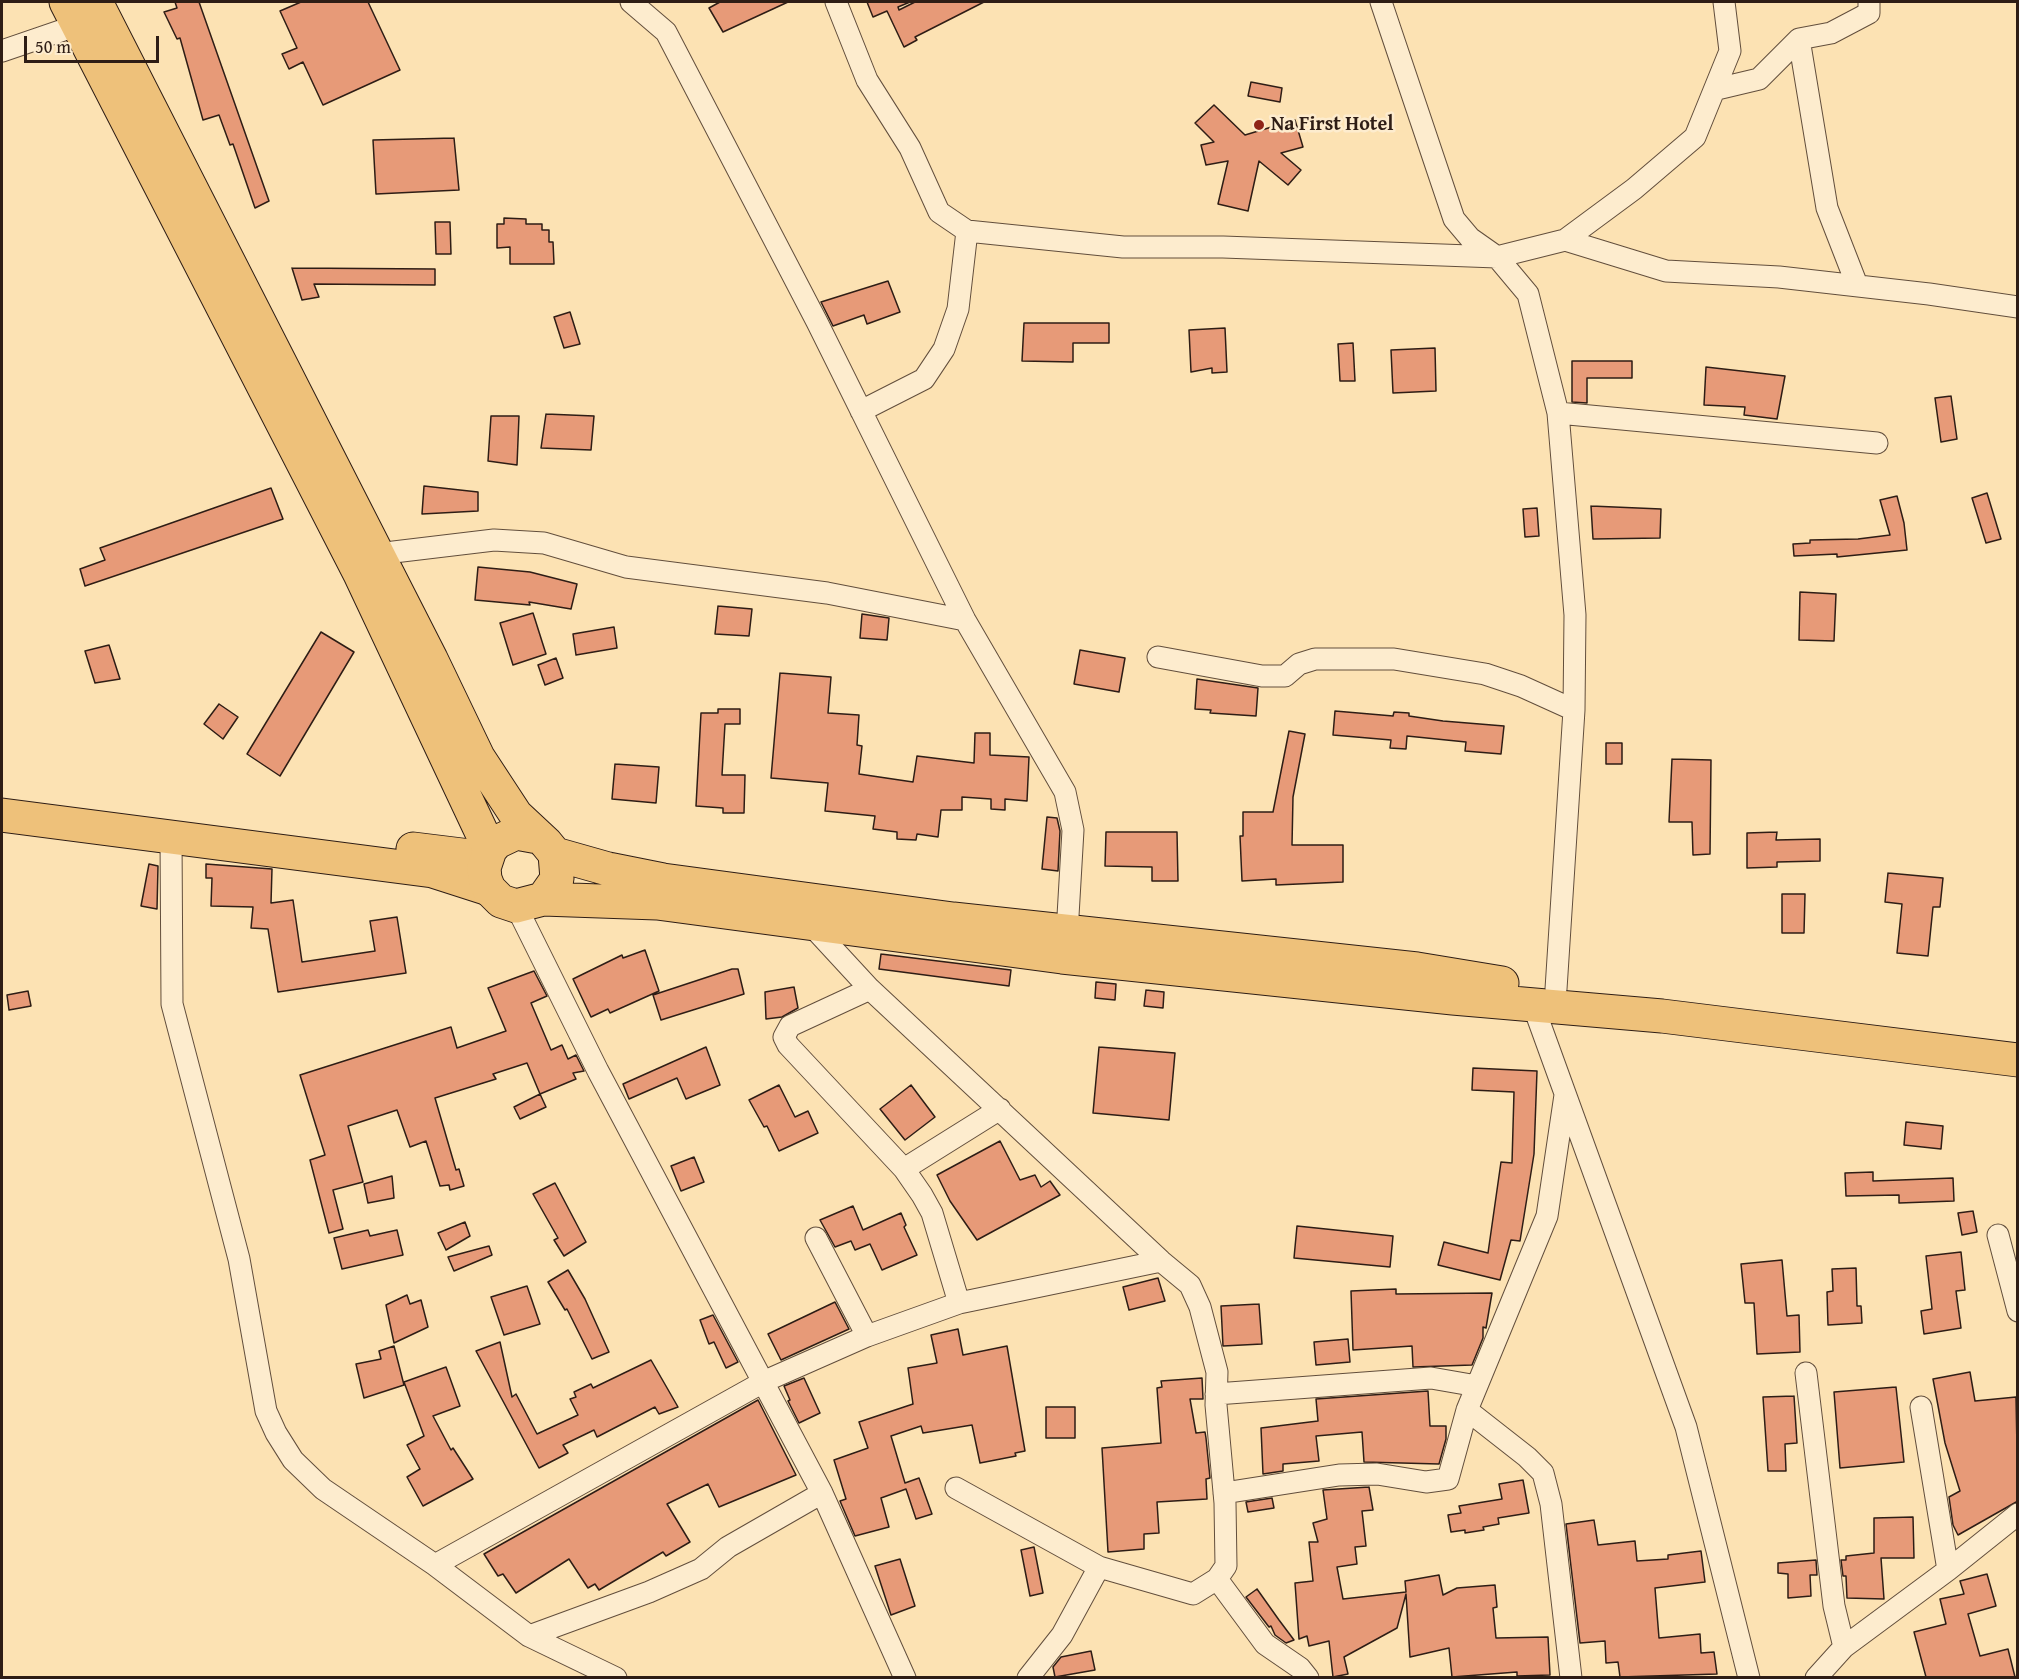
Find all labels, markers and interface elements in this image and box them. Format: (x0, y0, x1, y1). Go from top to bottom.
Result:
scale bar (27, 24, 162, 62)
text: 50 m (35, 33, 71, 60)
place label: Na First Hotel (1271, 113, 1393, 137)
marker: Na First Hotel (1252, 118, 1266, 132)

